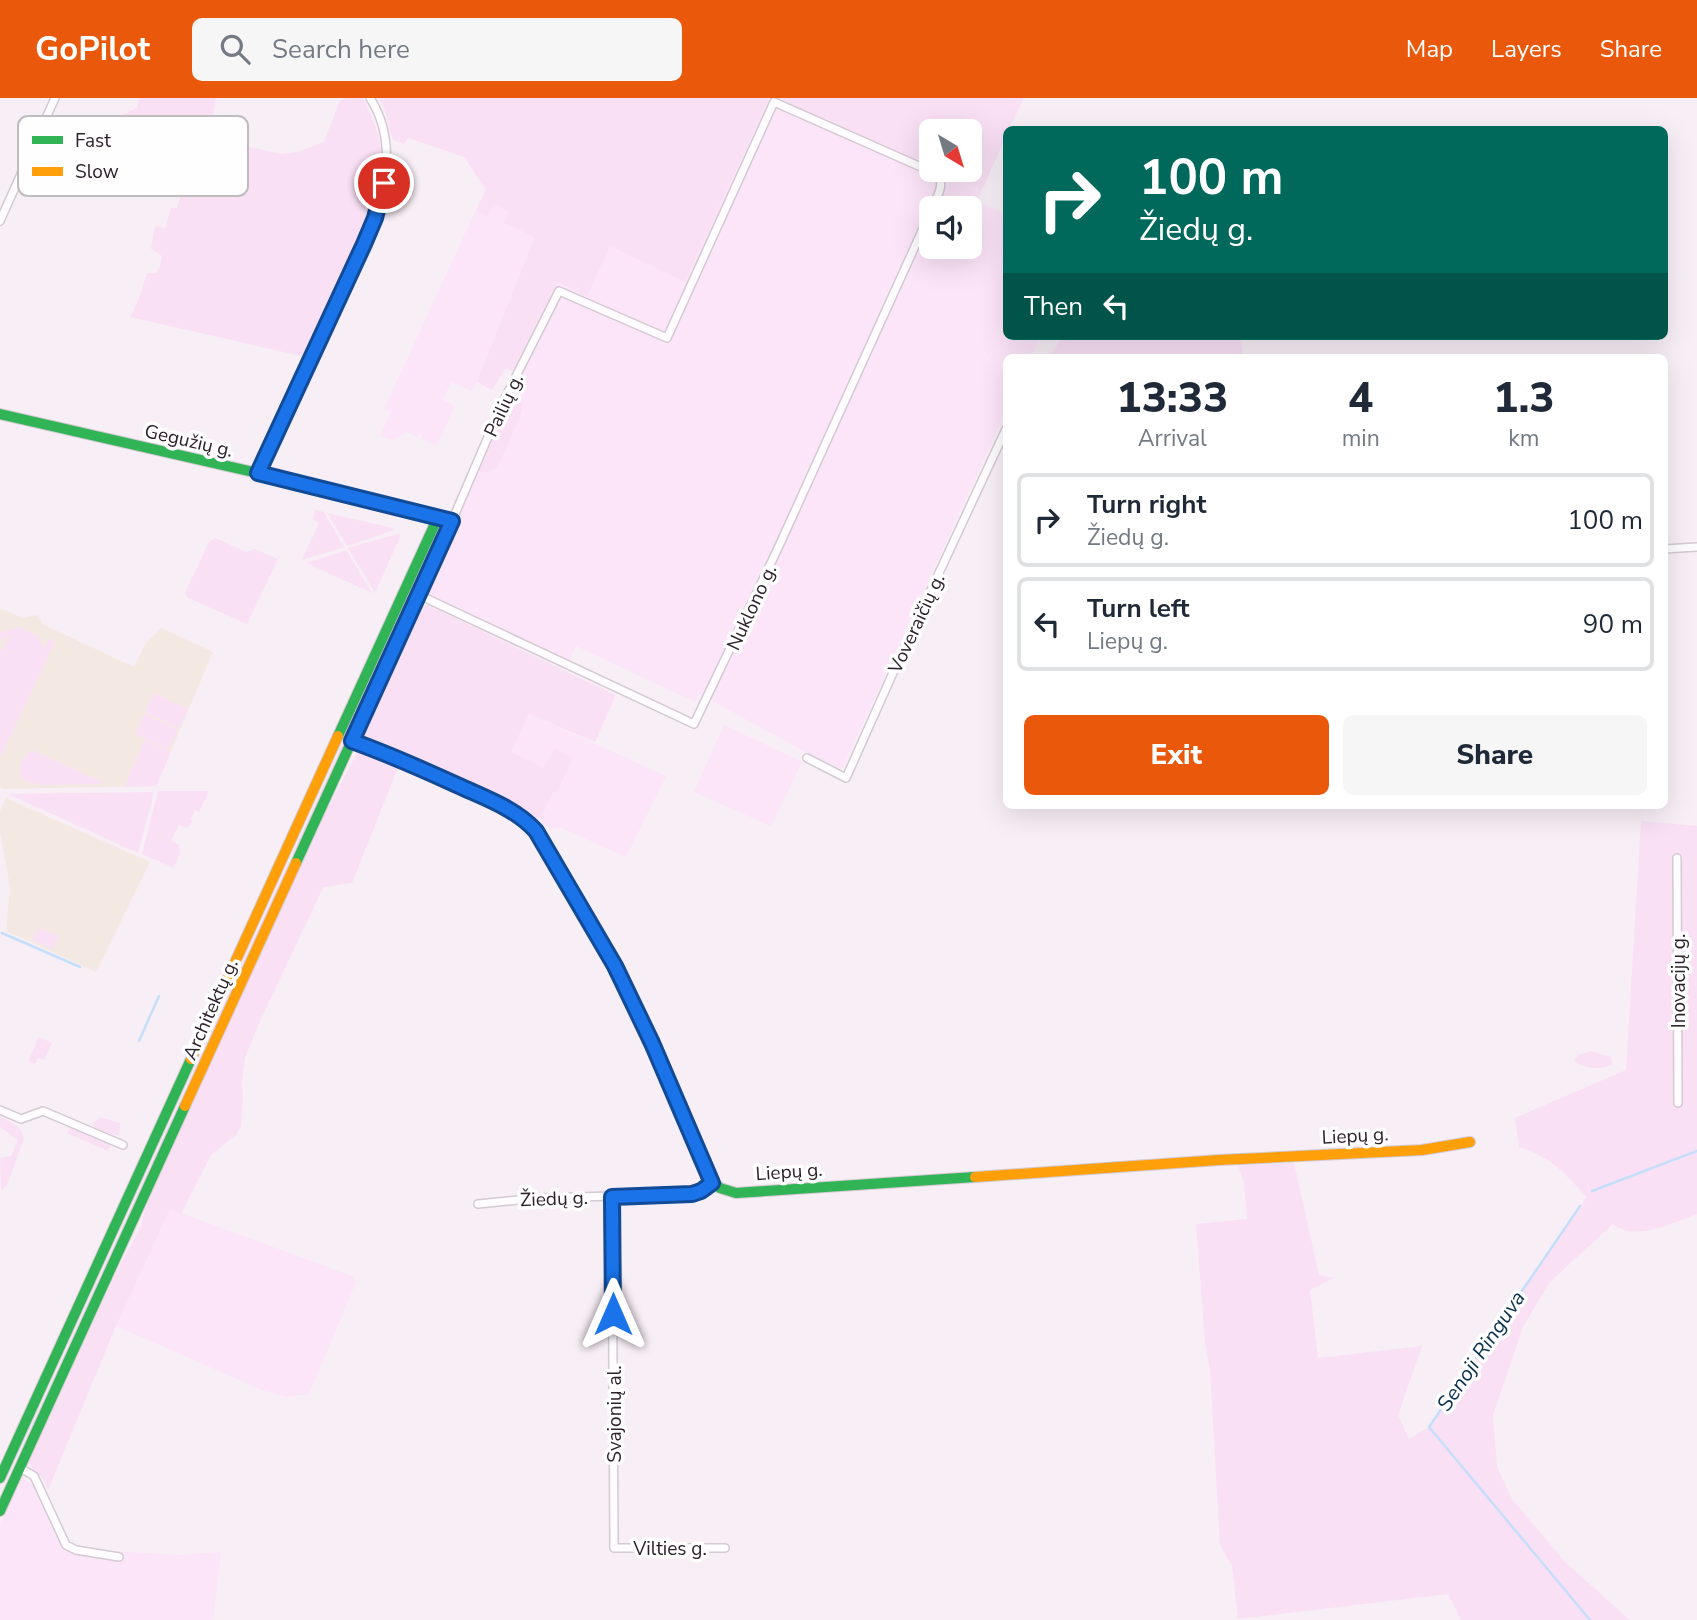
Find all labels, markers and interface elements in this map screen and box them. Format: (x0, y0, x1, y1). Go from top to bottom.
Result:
search box (192, 18, 682, 81)
text: GoPilot (35, 27, 150, 72)
icon: search (216, 30, 254, 68)
text: Search here (272, 32, 410, 67)
text: Map (1406, 33, 1453, 65)
text: Layers (1491, 33, 1562, 65)
text: Share (1600, 33, 1662, 65)
legend (18, 116, 248, 196)
north arrow (919, 119, 982, 182)
map controls (919, 119, 982, 259)
text: Fast (75, 128, 111, 154)
text: 100 m (1139, 144, 1283, 211)
pin (354, 153, 414, 213)
icon: right (1024, 154, 1115, 245)
text: Slow (75, 159, 119, 185)
icon: arrive (365, 164, 403, 202)
button: sound (919, 196, 982, 259)
text: Žiedų g. (1139, 208, 1253, 251)
icon: left (1097, 287, 1135, 325)
text: Then (1024, 289, 1083, 324)
street label: Pailių g. (478, 370, 530, 441)
text: 13:33 (1116, 370, 1228, 427)
text: 4 (1348, 370, 1373, 427)
text: 1.3 (1493, 370, 1555, 427)
street label: Gegužių g. (142, 418, 236, 464)
text: Arrival (1138, 423, 1207, 454)
text: min (1342, 423, 1380, 454)
text: km (1508, 423, 1539, 454)
text: Turn right (1087, 487, 1206, 522)
icon: right (1028, 501, 1066, 539)
text: 100 m (1567, 503, 1643, 538)
text: Žiedų g. (1087, 522, 1169, 553)
street label: Nuklono g. (721, 560, 783, 655)
street label: Voveraičių g. (882, 569, 951, 679)
text: Turn left (1087, 591, 1190, 626)
icon: left (1028, 605, 1066, 643)
text: 90 m (1583, 607, 1643, 642)
text: Liepų g. (1087, 626, 1168, 657)
button: Exit (1024, 715, 1329, 795)
button: Share (1343, 715, 1647, 795)
street label: Inovacijų g. (1666, 934, 1692, 1028)
street label: Architektų g. (177, 955, 245, 1064)
street label: Liepų g. (1321, 1121, 1389, 1151)
street label: Liepų g. (755, 1157, 823, 1187)
street label: Žiedų g. (520, 1185, 588, 1213)
position arrow (576, 1277, 650, 1351)
water label: Senoji Ringuva (1430, 1285, 1532, 1417)
street label: Svajonių al. (602, 1365, 628, 1463)
street label: Vilties g. (632, 1536, 707, 1562)

